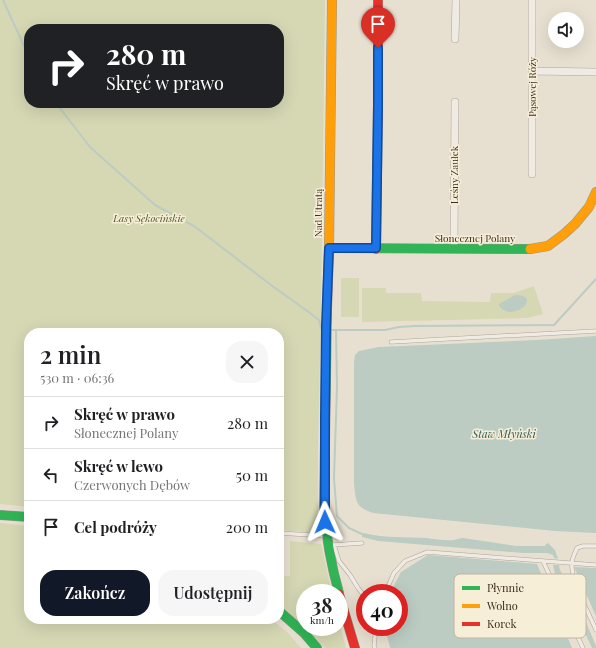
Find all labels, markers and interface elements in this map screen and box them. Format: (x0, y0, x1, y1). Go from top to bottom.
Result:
pin (361, 7.0, 395, 48)
map controls (548, 12, 584, 48)
button: sound (548, 12, 584, 48)
icon: arrive (367, 13, 389, 35)
text: 280 m (106, 35, 186, 72)
icon: right (40, 40, 92, 92)
street label: Pąsowej Róży (525, 57, 539, 117)
text: Skręć w prawo (106, 71, 224, 95)
street label: Leśny Zaułek (447, 145, 461, 204)
street label: Nad Utratą (311, 189, 325, 237)
park label: Lasy Sękocińskie (112, 211, 185, 225)
street label: Słonecznej Polany (435, 231, 515, 245)
text: 2 min (40, 338, 101, 370)
button: close (226, 341, 268, 383)
text: 530 m · 06:36 (40, 369, 114, 386)
text: Skręć w prawo (74, 404, 175, 424)
icon: right (40, 412, 62, 434)
text: 280 m (227, 413, 268, 433)
text: Słonecznej Polany (74, 424, 178, 441)
water label: Staw Młyński (471, 426, 536, 441)
text: Skręć w lewo (74, 456, 163, 476)
icon: left (40, 464, 62, 486)
text: 50 m (236, 465, 268, 485)
text: Czerwonych Dębów (74, 476, 190, 493)
position arrow (304, 501, 346, 543)
icon: arrive (40, 516, 62, 538)
text: Cel podróży (74, 517, 157, 537)
text: 200 m (226, 517, 268, 537)
button: Zakończ (40, 570, 150, 616)
button: Udostępnij (158, 570, 268, 616)
legend (454, 574, 586, 638)
text: Płynnie (487, 580, 524, 595)
speed limit sign: 40 (356, 584, 408, 636)
text: 38 (312, 591, 332, 618)
text: Wolno (486, 598, 518, 613)
text: km/h (310, 613, 334, 627)
text: Korek (487, 616, 517, 631)

